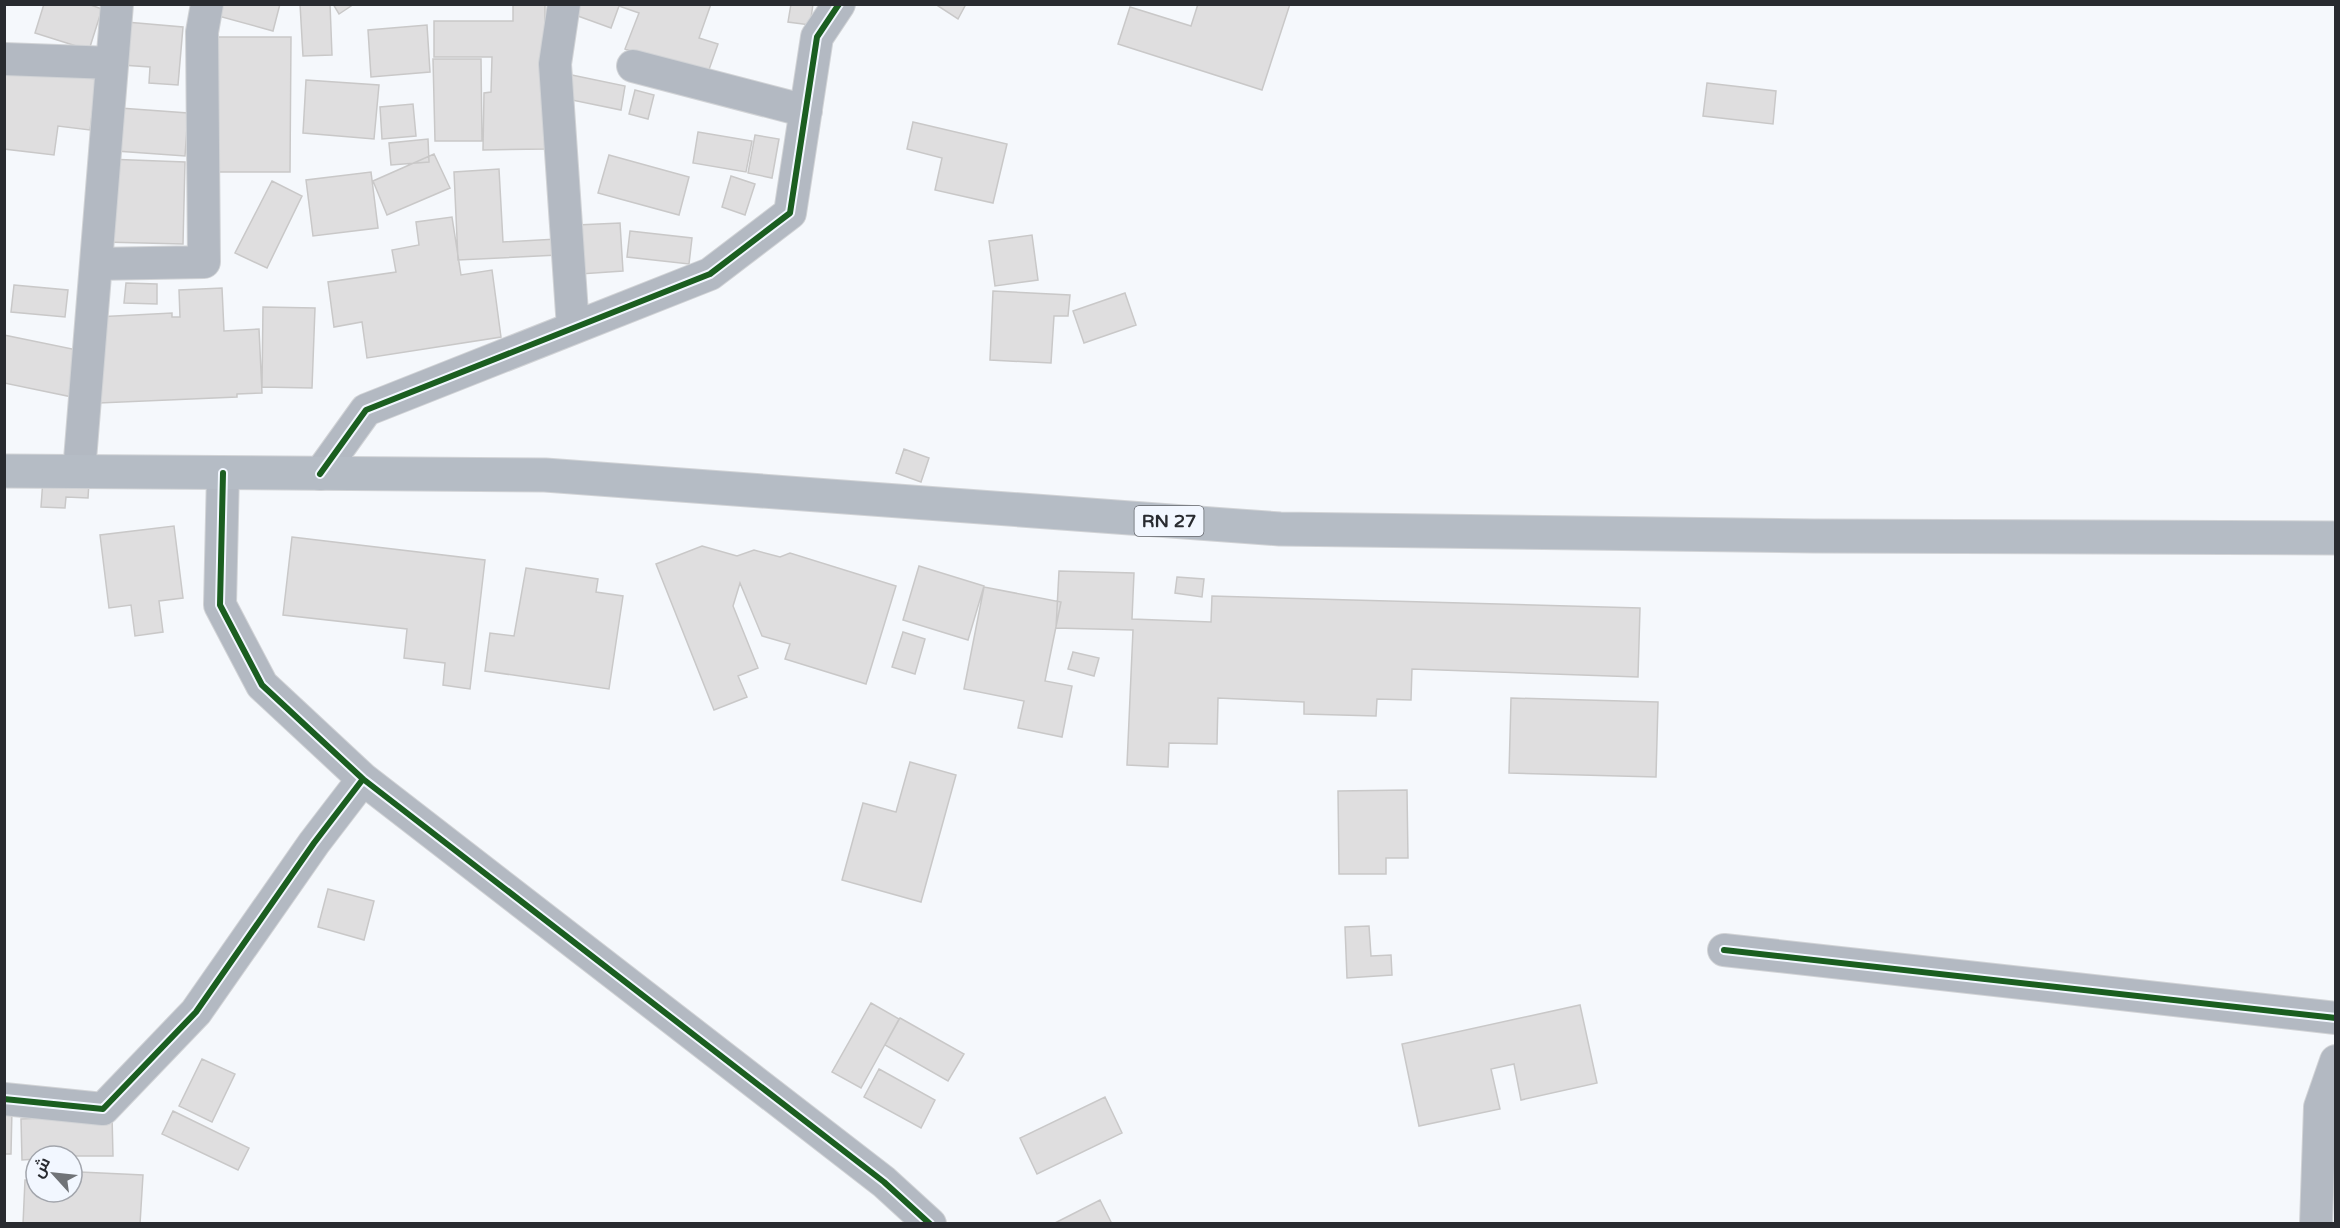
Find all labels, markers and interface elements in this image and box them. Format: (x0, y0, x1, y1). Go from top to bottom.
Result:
road number: RN 27 (1134, 506, 1204, 536)
north arrow (24, 1144, 84, 1204)
text: ش (28, 1154, 55, 1181)

